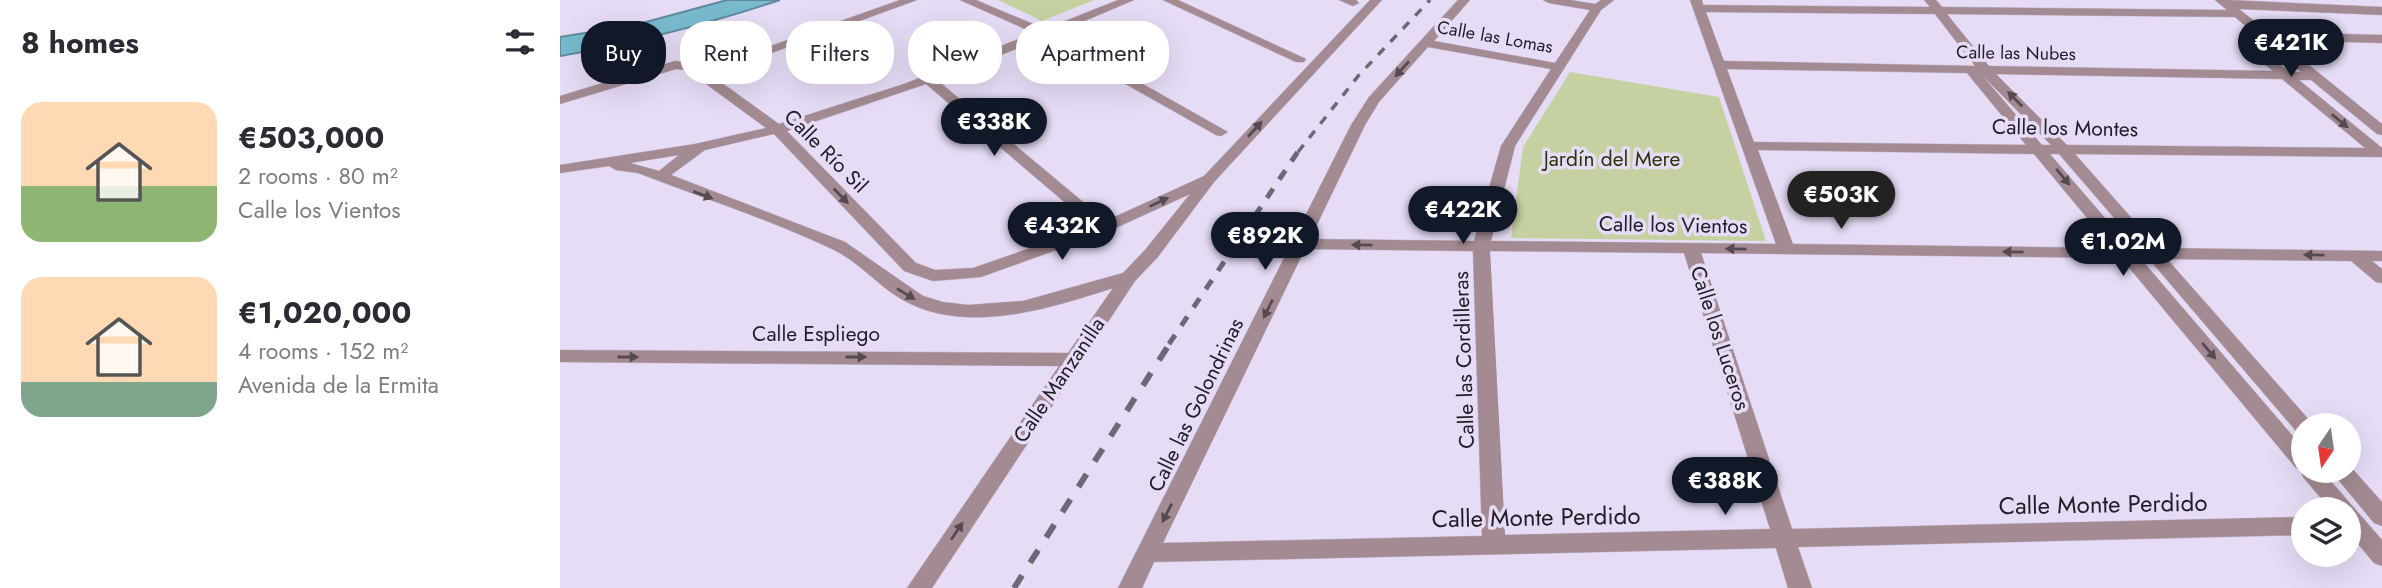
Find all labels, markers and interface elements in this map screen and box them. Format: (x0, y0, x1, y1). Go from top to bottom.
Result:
street label: Calle las Lomas (1435, 14, 1555, 60)
pin: €421K (2242, 20, 2340, 79)
text: 8 homes (21, 21, 139, 64)
chip: Buy (581, 21, 666, 84)
chip: Rent (680, 21, 772, 84)
chip: Filters (786, 21, 894, 84)
chip: New (908, 21, 1002, 84)
chip: Apartment (1016, 21, 1169, 84)
icon: filters (501, 23, 539, 61)
text: €421K (2254, 25, 2328, 59)
street label: Calle las Nubes (1956, 39, 2076, 67)
one-way arrow (1394, 60, 1410, 77)
one-way arrow (2008, 91, 2024, 108)
pin: €338K (945, 99, 1043, 158)
street label: Calle Río Sil (777, 102, 875, 200)
text: €338K (957, 104, 1031, 138)
street label: Calle los Montes (1992, 112, 2138, 144)
one-way arrow (2332, 113, 2349, 128)
text: €503,000 (238, 116, 384, 159)
one-way arrow (1246, 120, 1262, 137)
icon: home (77, 130, 161, 214)
park label: Jardín del Mere (1541, 144, 1680, 174)
text: 2 rooms · 80 m² (238, 159, 398, 193)
one-way arrow (2055, 169, 2070, 186)
pin: €503K (1792, 172, 1890, 231)
text: €503K (1803, 177, 1879, 211)
one-way arrow (833, 187, 849, 204)
pin: €422K (1414, 187, 1512, 246)
one-way arrow (693, 189, 714, 200)
text: €422K (1424, 192, 1502, 226)
text: Calle los Vientos (238, 193, 401, 227)
one-way arrow (1149, 196, 1169, 208)
pin: €432K (1013, 202, 1111, 262)
text: €432K (1024, 208, 1100, 242)
street label: Calle los Vientos (1599, 209, 1747, 241)
pin: €892K (1216, 212, 1314, 272)
text: €892K (1227, 218, 1303, 252)
pin: €1.02M (2066, 218, 2180, 278)
text: €1.02M (2081, 224, 2166, 258)
one-way arrow (1351, 239, 1373, 251)
one-way arrow (1725, 243, 1747, 255)
one-way arrow (2002, 246, 2024, 258)
one-way arrow (2303, 249, 2325, 261)
street label: Calle los Luceros (1683, 262, 1757, 414)
street label: Calle las Cordilleras (1446, 271, 1482, 449)
one-way arrow (896, 287, 915, 300)
text: €1,020,000 (238, 291, 411, 334)
one-way arrow (1263, 299, 1274, 319)
icon: home (77, 305, 161, 389)
street label: Calle Manzanilla (1006, 311, 1112, 449)
street label: Calle las Golondrinas (1141, 313, 1251, 497)
street label: Calle Espliego (752, 319, 880, 349)
text: 4 rooms · 152 m² (238, 334, 408, 368)
one-way arrow (2202, 342, 2217, 360)
one-way arrow (617, 351, 639, 363)
one-way arrow (845, 351, 867, 363)
text: Avenida de la Ermita (238, 368, 439, 402)
north arrow (2291, 413, 2361, 483)
map controls (2291, 413, 2361, 567)
pin: €388K (1676, 458, 1774, 517)
text: €388K (1688, 463, 1762, 497)
street label: Calle Monte Perdido (1998, 485, 2208, 523)
button: layers (2291, 497, 2361, 567)
street label: Calle Monte Perdido (1431, 498, 1641, 536)
one-way arrow (1162, 503, 1173, 523)
one-way arrow (950, 522, 963, 541)

